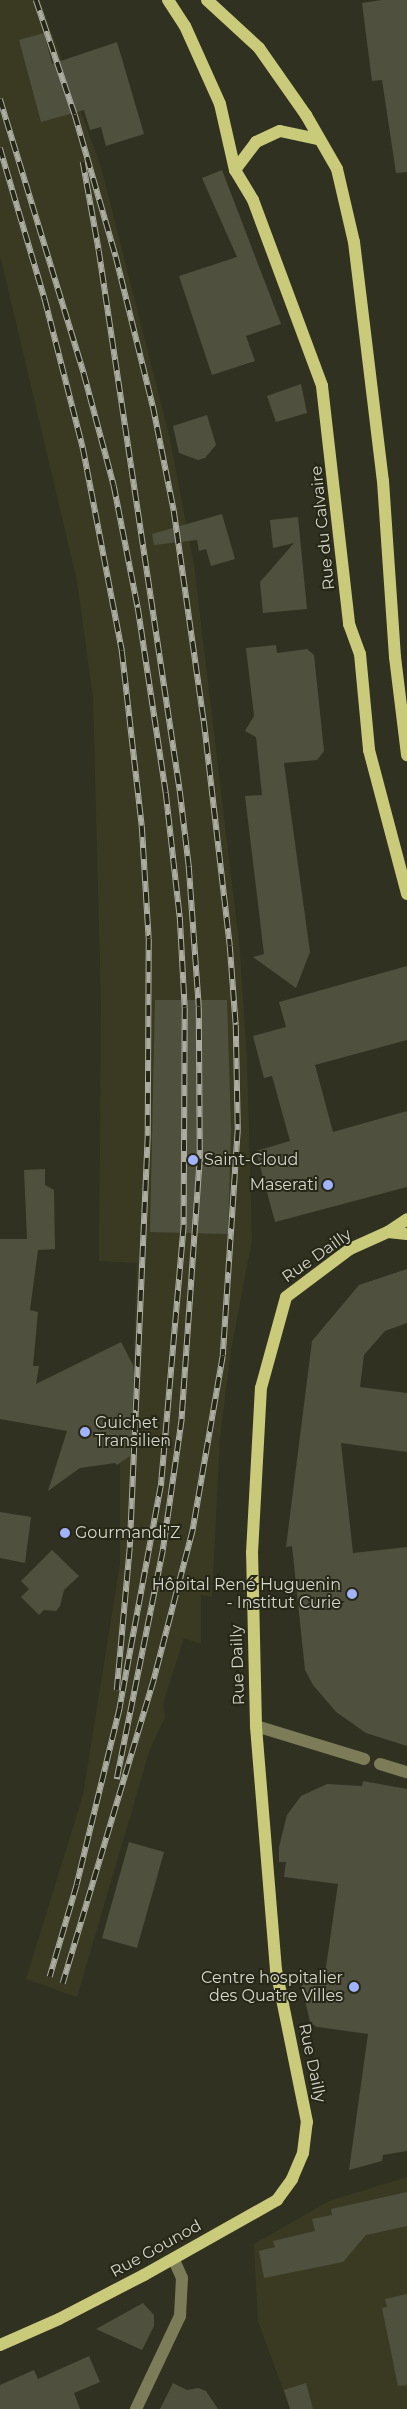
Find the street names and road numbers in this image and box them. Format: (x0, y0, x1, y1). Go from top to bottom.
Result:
street label: Rue du Calvaire (307, 465, 339, 591)
street label: Rue Dailly (279, 1225, 355, 1287)
street label: Rue Dailly (227, 1625, 249, 1705)
street label: Rue Dailly (294, 2022, 330, 2104)
street label: Rue Gounod (107, 2216, 205, 2282)

